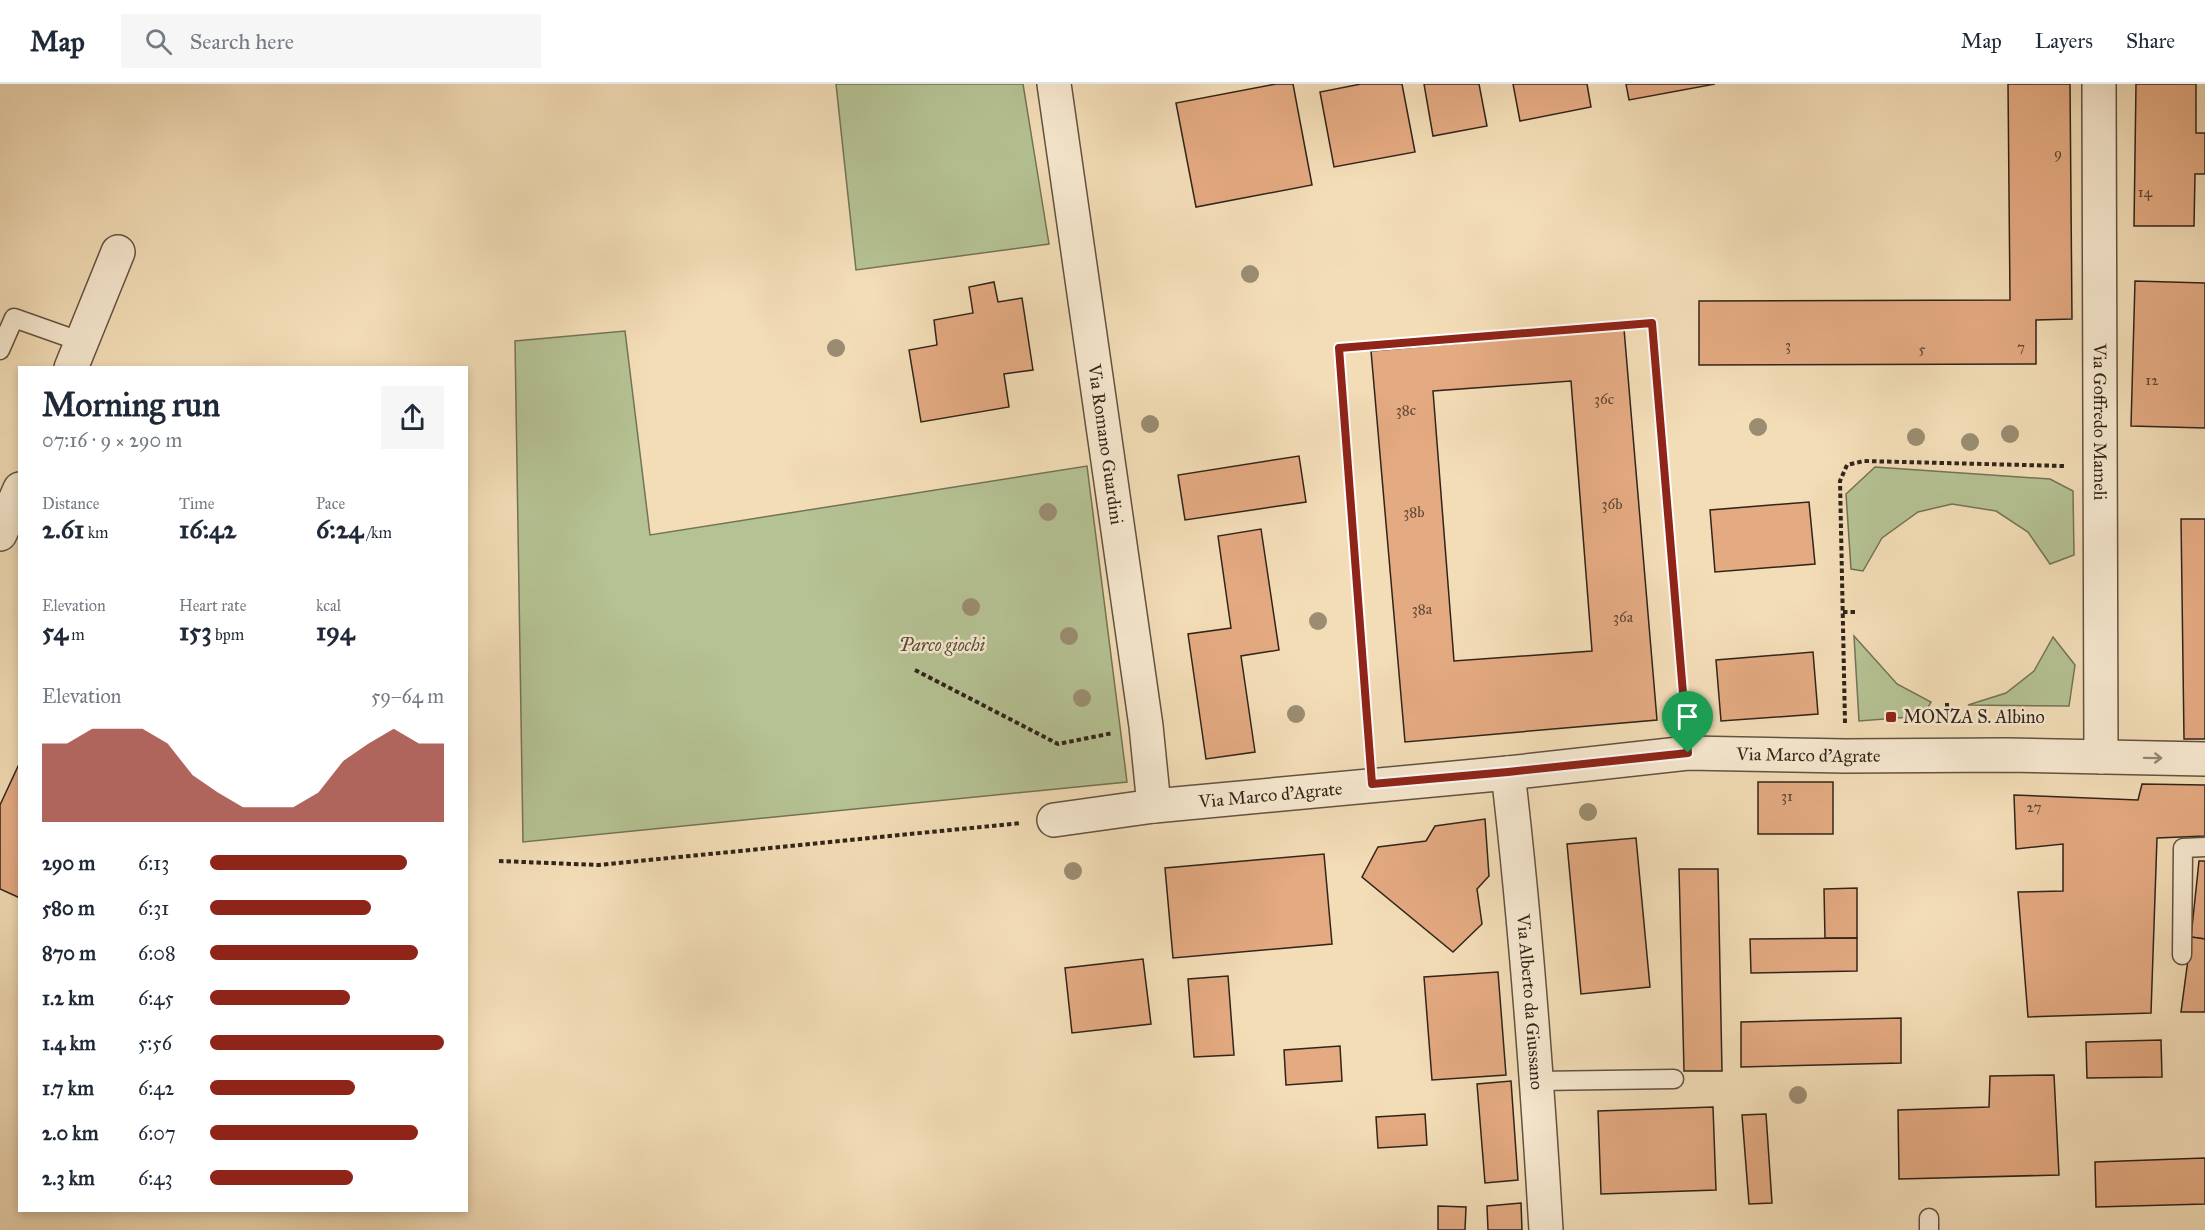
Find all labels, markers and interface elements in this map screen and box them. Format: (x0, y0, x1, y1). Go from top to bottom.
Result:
search box (121, 14, 541, 68)
text: Map (30, 24, 85, 59)
icon: search (142, 25, 175, 58)
text: Search here (190, 28, 294, 55)
text: Map (1961, 28, 2002, 54)
text: Layers (2035, 28, 2093, 54)
text: Share (2126, 28, 2175, 54)
house number: 9 (2054, 144, 2062, 162)
house number: 14 (2138, 183, 2153, 201)
house number: 3 (1785, 336, 1791, 354)
house number: 7 (2017, 338, 2025, 356)
house number: 5 (1919, 340, 1926, 358)
street label: Via Goffredo Mameli (2089, 342, 2111, 501)
street label: Via Romano Guardini (1083, 362, 1128, 526)
house number: 12 (2145, 371, 2159, 389)
text: Morning run (42, 385, 220, 425)
button: share (381, 386, 444, 449)
house number: 36c (1594, 390, 1614, 408)
house number: 38c (1396, 401, 1416, 419)
text: 07:16 · 9 × 290 m (42, 428, 182, 452)
text: Distance (42, 494, 99, 513)
text: Time (179, 494, 214, 513)
text: Pace (316, 494, 345, 513)
house number: 36b (1602, 495, 1622, 513)
house number: 38b (1403, 503, 1425, 521)
text: 2.61 (42, 513, 84, 545)
text: 16:42 (179, 513, 236, 545)
text: 6:24 (316, 513, 363, 545)
text: km (84, 523, 109, 542)
text: /km (363, 523, 392, 542)
text: Elevation (42, 596, 106, 615)
text: Heart rate (179, 596, 246, 615)
text: kcal (316, 596, 341, 615)
house number: 38a (1412, 600, 1433, 618)
house number: 36a (1613, 608, 1634, 626)
text: 54 (42, 615, 68, 647)
text: 153 (179, 615, 212, 647)
text: 194 (316, 615, 355, 647)
text: m (68, 625, 85, 644)
text: bpm (212, 625, 244, 644)
park label: Parco giochi (899, 634, 985, 656)
text: Elevation (42, 684, 121, 708)
text: 59–64 m (371, 684, 444, 708)
pin (1662, 691, 1713, 753)
icon: arrive (1671, 700, 1704, 733)
place label: MONZA S. Albino (1903, 706, 2045, 728)
marker: MONZA S. Albino (1884, 710, 1898, 724)
street label: Via Marco d'Agrate (1735, 743, 1880, 768)
one-way arrow (2143, 752, 2163, 764)
street label: Via Marco d'Agrate (1197, 777, 1343, 813)
house number: 31 (1781, 787, 1793, 805)
house number: 27 (2027, 798, 2042, 816)
text: 290 m (42, 851, 95, 875)
text: 6:13 (138, 851, 169, 875)
text: 580 m (42, 896, 95, 920)
text: 6:31 (138, 896, 169, 920)
street label: Via Alberto da Giussano (1512, 912, 1548, 1091)
text: 870 m (42, 941, 96, 965)
text: 6:08 (138, 941, 176, 965)
text: 1.2 km (42, 986, 94, 1010)
text: 6:45 (138, 986, 174, 1010)
text: 1.4 km (42, 1031, 96, 1055)
text: 5:56 (138, 1031, 172, 1055)
text: 1.7 km (42, 1076, 94, 1100)
text: 6:42 (138, 1076, 174, 1100)
text: 2.0 km (42, 1121, 98, 1145)
text: 6:07 (138, 1121, 176, 1145)
text: 2.3 km (42, 1166, 95, 1190)
text: 6:43 (138, 1166, 172, 1190)

